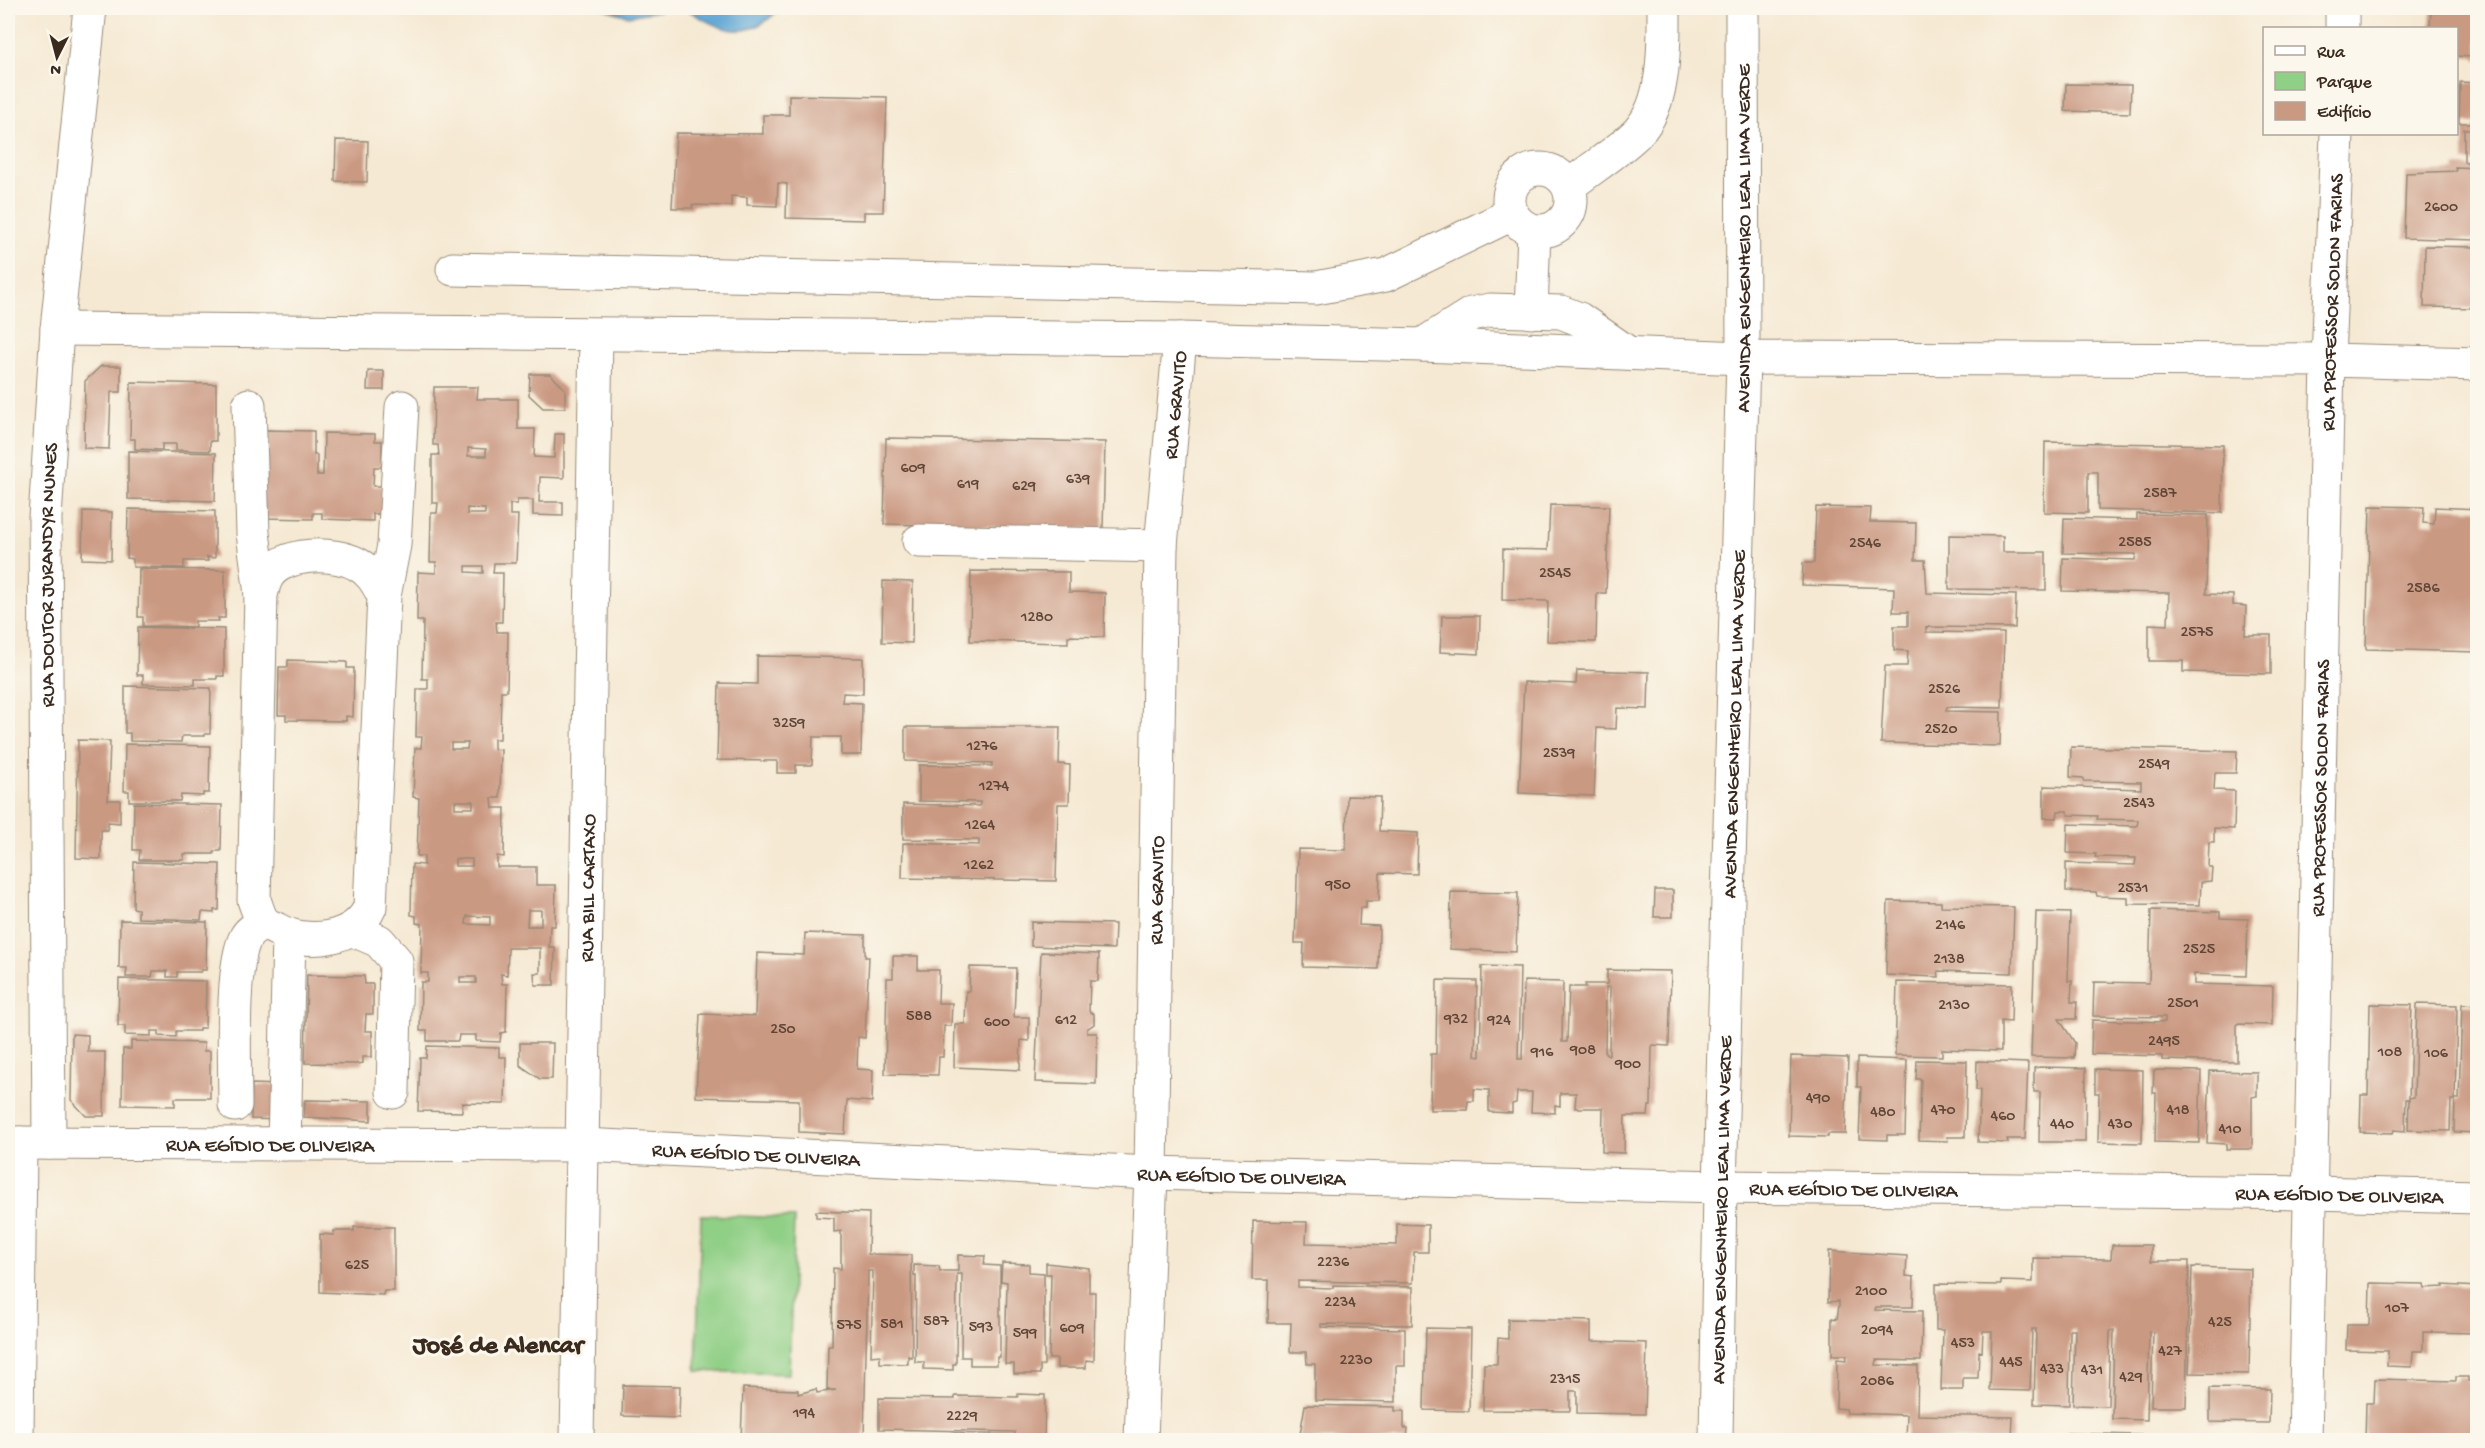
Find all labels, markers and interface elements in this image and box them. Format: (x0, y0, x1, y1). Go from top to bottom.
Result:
north arrow (27, 27, 87, 87)
legend (2263, 27, 2458, 135)
text: Rua (2317, 43, 2346, 64)
text: N (49, 58, 62, 78)
street label: AVENIDA ENGENHEIRO LEAL LIMA VERDE (1733, 63, 1758, 413)
text: Parque (2316, 73, 2373, 94)
text: Edifício (2317, 103, 2371, 124)
street label: RUA PROFESSOR SOLON FARIAS (2318, 173, 2350, 431)
house number: 2600 (2424, 199, 2458, 218)
street label: RUA GRAVITO (1161, 350, 1194, 461)
street label: RUA DOUTOR JURANDYR NUNES (37, 442, 65, 707)
house number: 609 (900, 460, 926, 479)
house number: 639 (1066, 471, 1090, 490)
house number: 619 (957, 476, 979, 495)
house number: 629 (1012, 478, 1036, 497)
house number: 2587 (2143, 485, 2177, 504)
house number: 2585 (2118, 534, 2152, 553)
house number: 2546 (1849, 535, 1882, 554)
street label: AVENIDA ENGENHEIRO LEAL LIMA VERDE (1720, 548, 1753, 899)
house number: 2545 (1539, 565, 1571, 584)
house number: 2586 (2406, 580, 2440, 599)
house number: 1280 (1020, 609, 1053, 628)
house number: 2575 (2181, 624, 2214, 643)
street label: RUA PROFESSOR SOLON FARIAS (2308, 658, 2337, 917)
house number: 2526 (1928, 681, 1961, 700)
house number: 3259 (772, 715, 805, 734)
house number: 2520 (1924, 721, 1958, 740)
house number: 1276 (966, 738, 998, 757)
house number: 2539 (1543, 745, 1575, 764)
house number: 2549 (2138, 756, 2170, 775)
house number: 1274 (978, 778, 1010, 797)
house number: 2543 (2123, 795, 2155, 814)
street label: RUA BILL CARTAXO (577, 814, 603, 962)
house number: 1264 (964, 817, 995, 836)
street label: RUA GRAVITO (1147, 836, 1171, 945)
house number: 1262 (963, 857, 994, 876)
house number: 950 (1324, 877, 1351, 896)
house number: 2531 (2117, 880, 2149, 899)
house number: 2146 (1935, 917, 1966, 936)
house number: 2525 (2183, 941, 2215, 960)
house number: 2138 (1933, 951, 1965, 970)
house number: 2501 (2167, 995, 2199, 1014)
house number: 2130 (1938, 997, 1970, 1016)
house number: 588 (906, 1008, 932, 1027)
house number: 932 (1443, 1011, 1468, 1030)
house number: 612 (1055, 1012, 1077, 1031)
house number: 924 (1486, 1012, 1511, 1031)
house number: 600 (984, 1014, 1010, 1033)
house number: 250 (770, 1021, 796, 1040)
house number: 2495 (2148, 1033, 2180, 1052)
street label: AVENIDA ENGENHEIRO LEAL LIMA VERDE (1709, 1034, 1739, 1384)
house number: 908 (1569, 1042, 1596, 1061)
house number: 916 (1530, 1044, 1554, 1063)
house number: 108 (2377, 1044, 2402, 1063)
house number: 106 (2423, 1045, 2449, 1064)
house number: 900 (1614, 1056, 1641, 1075)
house number: 490 (1806, 1090, 1830, 1109)
house number: 470 (1931, 1102, 1955, 1121)
house number: 418 (2167, 1102, 2190, 1121)
house number: 480 (1870, 1104, 1896, 1123)
house number: 460 (1991, 1108, 2015, 1127)
house number: 440 (2050, 1116, 2074, 1135)
house number: 430 (2108, 1116, 2132, 1135)
house number: 410 (2218, 1121, 2242, 1140)
street label: RUA EGÍDIO DE OLIVEIRA (166, 1135, 375, 1159)
street label: RUA EGÍDIO DE OLIVEIRA (651, 1140, 861, 1174)
street label: RUA EGÍDIO DE OLIVEIRA (1136, 1164, 1347, 1193)
street label: RUA EGÍDIO DE OLIVEIRA (1749, 1179, 1959, 1204)
street label: RUA EGÍDIO DE OLIVEIRA (2235, 1184, 2445, 1211)
house number: 2236 (1317, 1254, 1350, 1273)
house number: 625 (345, 1257, 369, 1276)
house number: 2100 (1855, 1283, 1887, 1302)
house number: 2234 (1324, 1294, 1356, 1313)
house number: 107 (2384, 1300, 2410, 1319)
house number: 587 (923, 1313, 949, 1332)
house number: 425 (2208, 1314, 2232, 1333)
house number: 581 (880, 1316, 904, 1335)
house number: 575 (836, 1317, 862, 1336)
house number: 593 (969, 1319, 993, 1338)
house number: 609 (1059, 1320, 1085, 1339)
house number: 2094 (1861, 1322, 1894, 1341)
house number: 599 (1013, 1325, 1037, 1344)
district label: José de Alencar (412, 1332, 586, 1363)
house number: 453 (1951, 1335, 1975, 1354)
house number: 427 (2158, 1343, 2183, 1362)
house number: 2230 (1339, 1352, 1373, 1371)
house number: 445 (1999, 1354, 2023, 1373)
house number: 433 (2040, 1361, 2064, 1380)
house number: 431 (2081, 1362, 2103, 1381)
house number: 429 (2119, 1369, 2143, 1388)
house number: 2315 (1549, 1371, 1581, 1390)
house number: 2086 (1860, 1373, 1895, 1392)
house number: 194 (792, 1405, 815, 1424)
house number: 2229 (946, 1408, 978, 1427)

